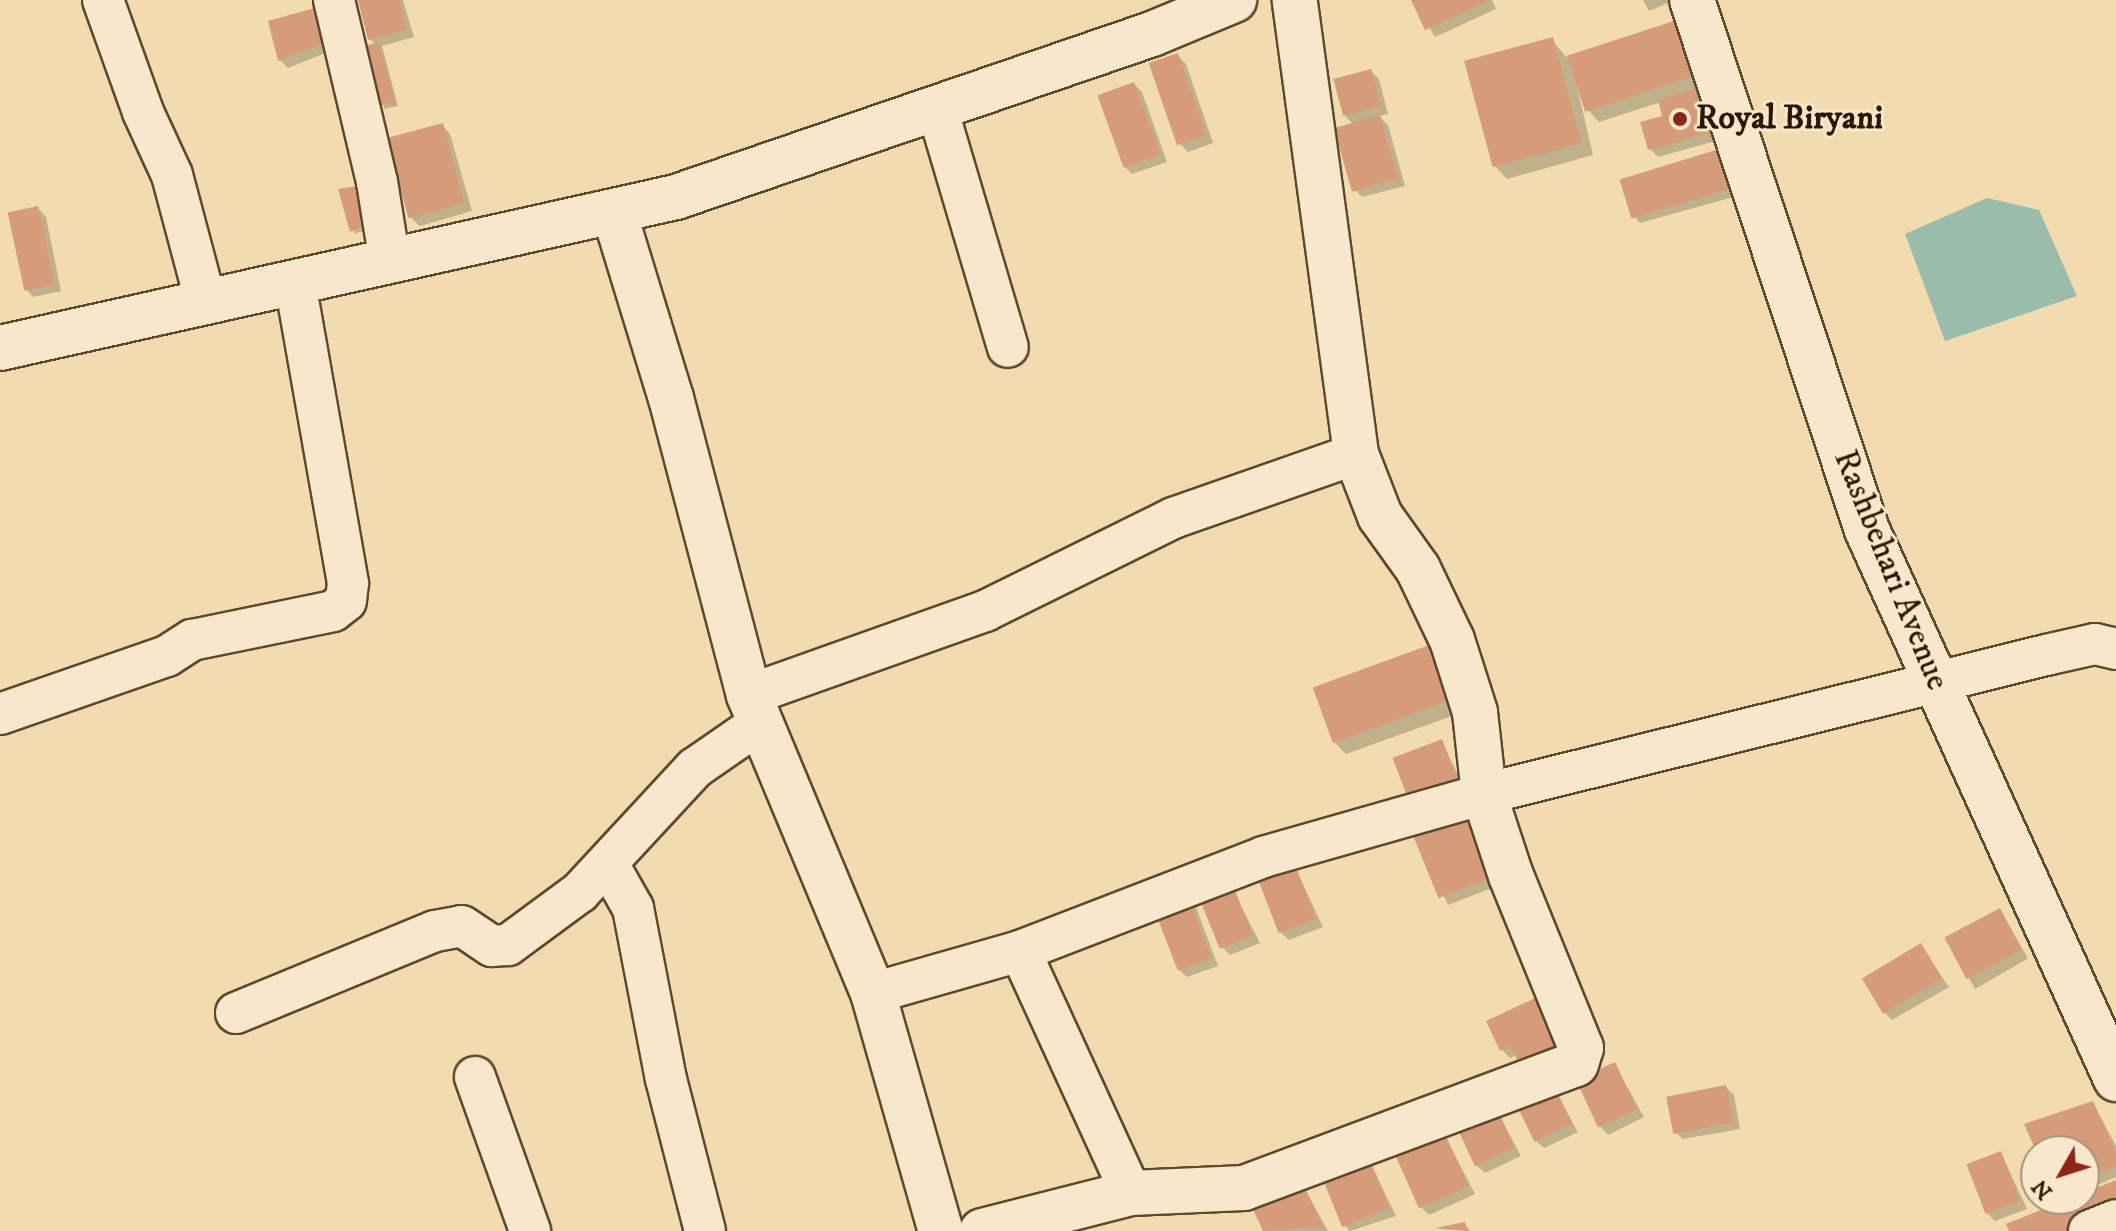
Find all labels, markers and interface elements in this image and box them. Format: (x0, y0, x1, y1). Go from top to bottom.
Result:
place label: Royal Biryani (1696, 99, 1883, 139)
marker: Royal Biryani (1671, 110, 1689, 128)
street label: Rashbehari Avenue (1824, 444, 1958, 696)
north arrow (2020, 1135, 2100, 1215)
text: N (2026, 1174, 2059, 1205)

